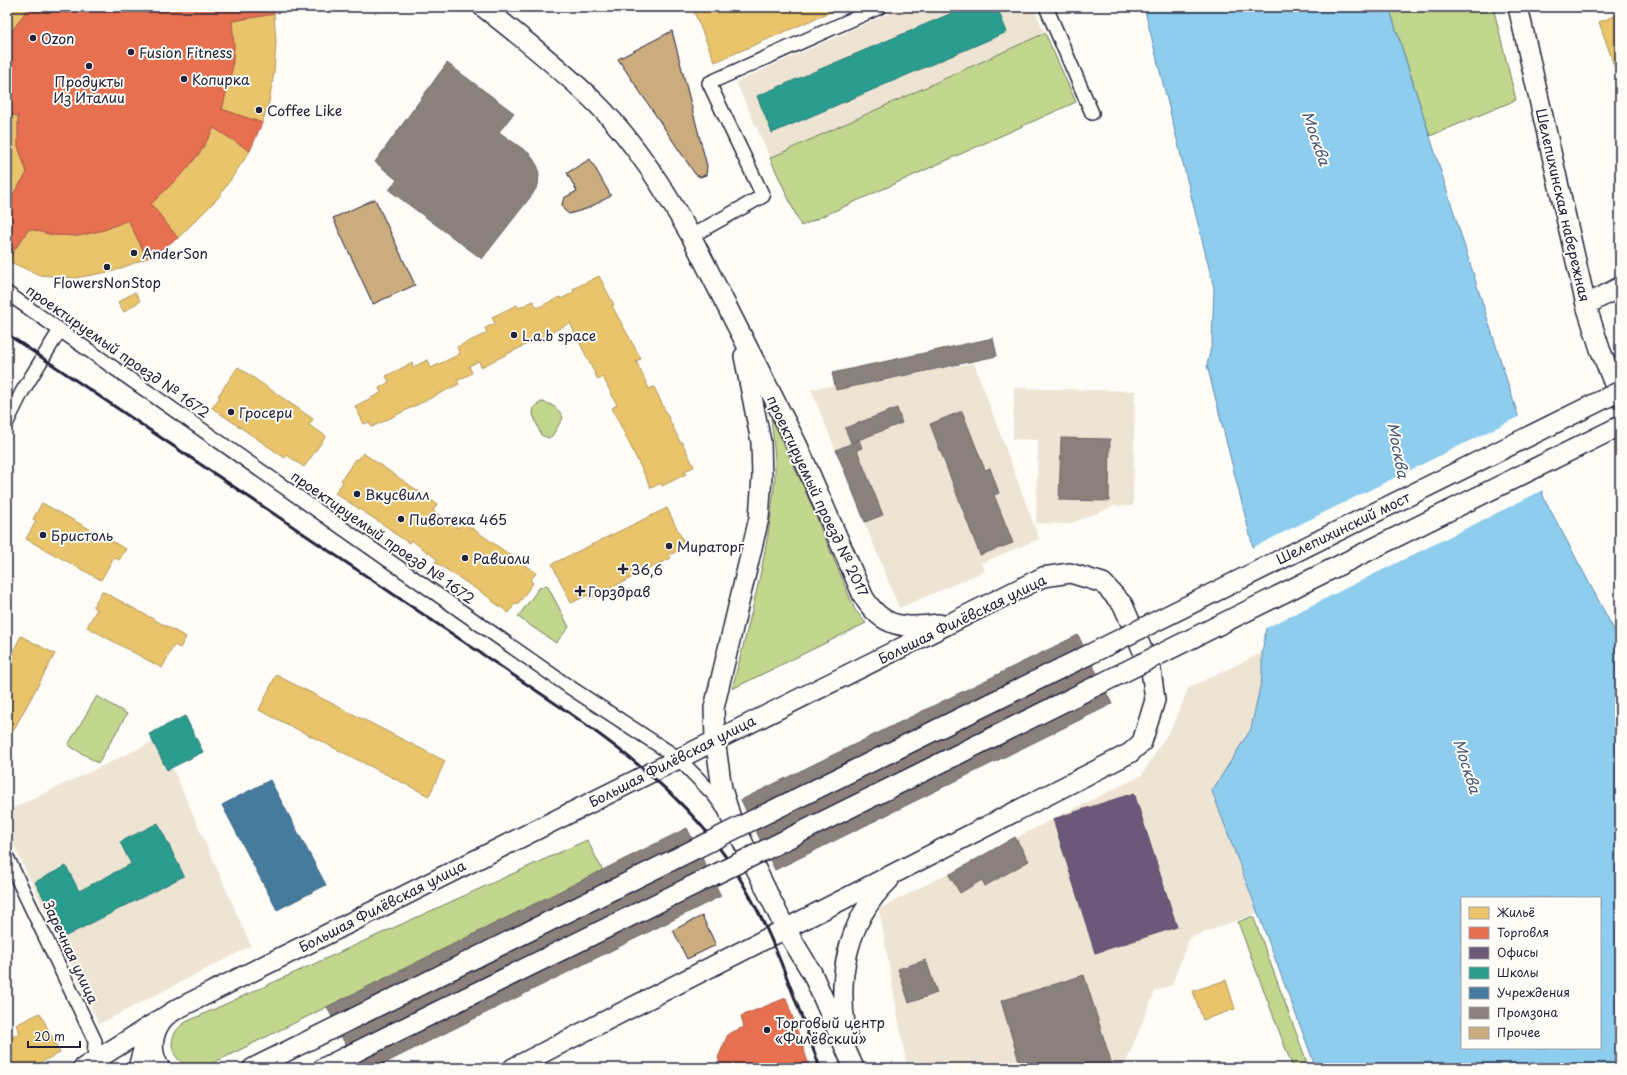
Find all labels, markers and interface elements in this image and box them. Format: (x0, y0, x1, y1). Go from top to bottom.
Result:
place label: Ozon (41, 28, 74, 49)
marker: Ozon (28, 33, 38, 43)
place label: Fusion Fitness (139, 42, 233, 63)
marker: Fusion Fitness (126, 47, 136, 57)
marker: Продукты Из Италии (84, 61, 94, 71)
place label: Копирка (192, 69, 250, 90)
place label: Продукты Из Италии (53, 71, 125, 108)
marker: Копирка (179, 74, 189, 84)
place label: Coffee Like (267, 100, 342, 121)
marker: Coffee Like (254, 105, 264, 115)
street label: Шелепихинская набережная (1531, 106, 1595, 304)
water label: Москва (1297, 108, 1337, 169)
place label: AnderSon (142, 243, 208, 264)
marker: AnderSon (129, 248, 139, 258)
marker: FlowersNonStop (102, 262, 112, 272)
place label: FlowersNonStop (53, 272, 161, 293)
street label: проектируемый проезд № 1672 (22, 279, 214, 423)
place label: L.a.b space (522, 325, 596, 346)
marker: L.a.b space (509, 330, 519, 340)
street label: проектируемый проезд № 2017 (762, 392, 874, 601)
place label: Гросери (239, 402, 292, 423)
marker: Гросери (226, 407, 236, 417)
water label: Москва (1382, 420, 1416, 480)
street label: проектируемый проезд № 1672 (287, 465, 479, 609)
place label: Вкусвилл (365, 484, 430, 505)
street label: Шелепихинский мост (1273, 486, 1414, 570)
marker: Вкусвилл (352, 489, 362, 499)
place label: Пивотека 465 (409, 509, 507, 530)
marker: Пивотека 465 (396, 514, 406, 524)
place label: Бристоль (51, 525, 113, 546)
marker: Бристоль (38, 530, 48, 540)
place label: Мираторг (677, 536, 745, 557)
marker: Мираторг (664, 541, 674, 551)
place label: Равиоли (473, 548, 530, 569)
marker: Равиоли (460, 553, 470, 563)
place label: 36,6 (631, 559, 663, 580)
marker: 36,6 (618, 564, 628, 574)
street label: Большая Филёвская улица (874, 569, 1050, 669)
place label: Горздрав (588, 581, 650, 602)
marker: Горздрав (575, 586, 585, 596)
street label: Большая Филёвская улица (585, 710, 759, 812)
water label: Москва (1448, 736, 1488, 797)
street label: Большая Филёвская улица (295, 855, 469, 957)
street label: Заречная улица (38, 897, 104, 1007)
legend (1461, 897, 1601, 1049)
text: Жильё (1496, 903, 1535, 921)
text: Торговля (1497, 923, 1549, 941)
text: Офисы (1497, 943, 1538, 961)
text: Школы (1497, 963, 1539, 981)
text: Учреждения (1497, 983, 1570, 1001)
text: Промзона (1497, 1003, 1559, 1021)
place label: Торговый центр «Филёвский» (775, 1012, 885, 1049)
scale bar (28, 1023, 80, 1049)
text: Прочее (1497, 1023, 1541, 1041)
marker: Торговый центр «Филёвский» (762, 1025, 772, 1035)
text: 20 m (34, 1027, 65, 1045)

